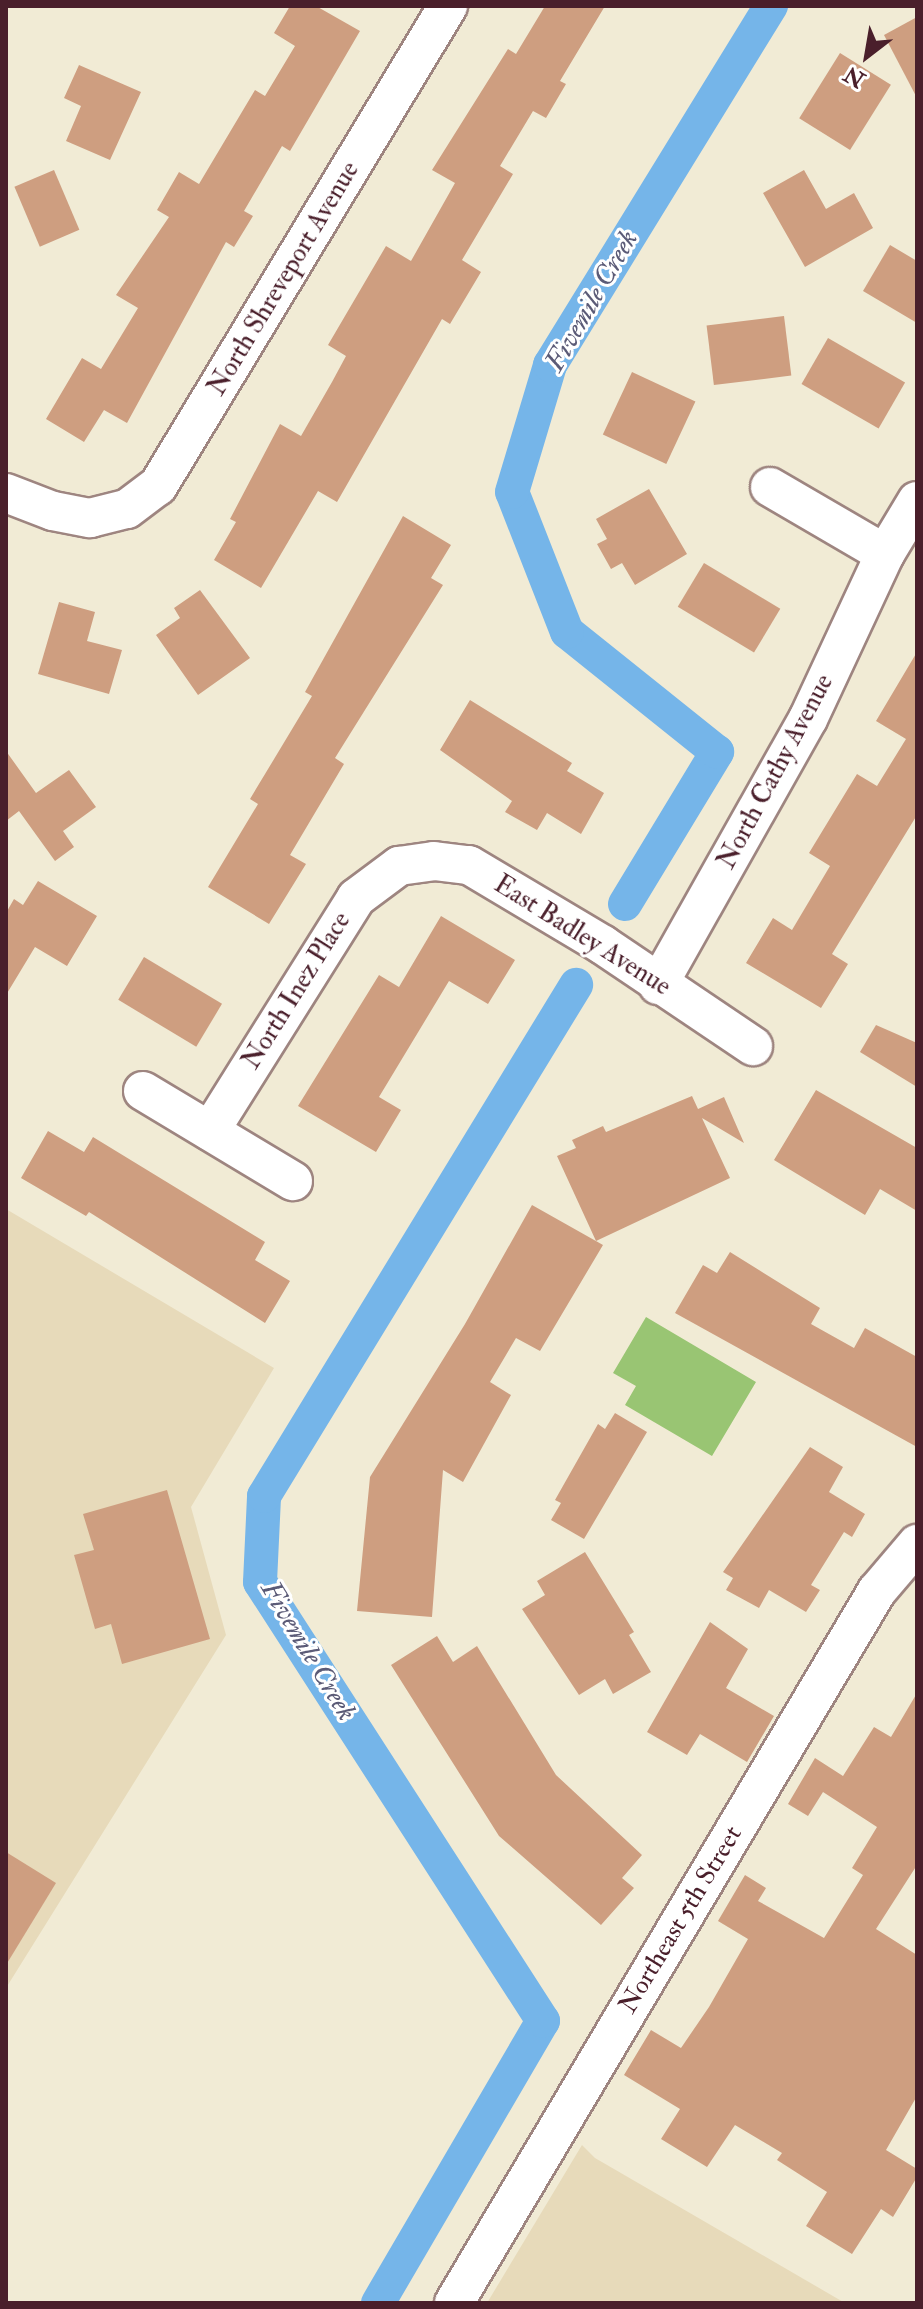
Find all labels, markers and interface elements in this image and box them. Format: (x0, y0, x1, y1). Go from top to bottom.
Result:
north arrow (827, 16, 907, 96)
text: N (839, 60, 870, 94)
street label: North Shreveport Avenue (202, 156, 366, 402)
water label: Fivemile Creek (538, 225, 646, 377)
street label: North Cathy Avenue (712, 669, 840, 875)
street label: East Badley Avenue (488, 869, 676, 1003)
street label: North Inez Place (236, 907, 358, 1075)
water label: Fivemile Creek (253, 1575, 363, 1727)
street label: Northeast 5th Street (613, 1821, 749, 2019)

